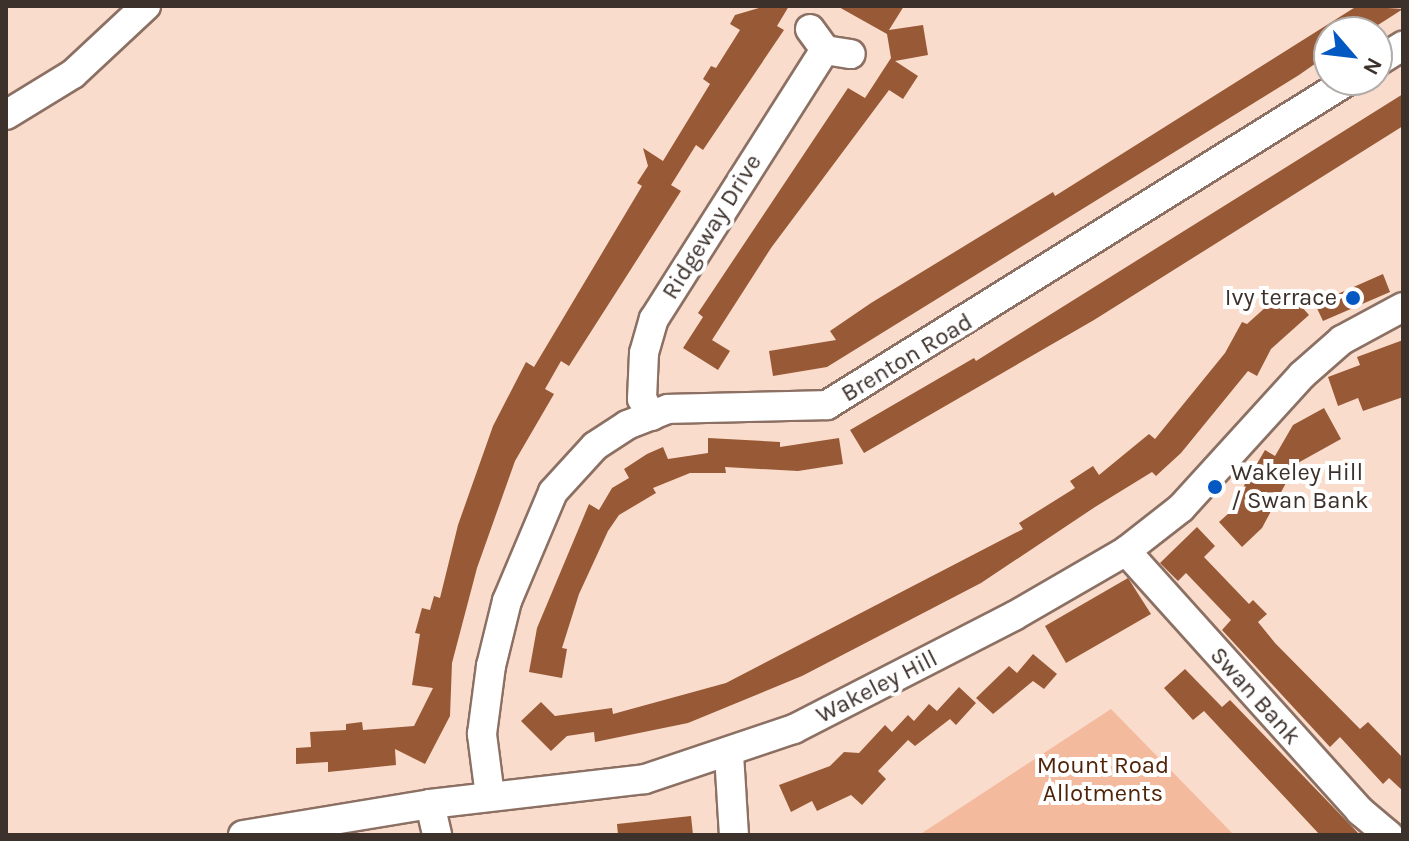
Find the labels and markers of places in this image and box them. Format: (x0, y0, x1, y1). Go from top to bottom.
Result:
place label: Ivy terrace (1225, 284, 1337, 312)
marker: Ivy terrace (1344, 289, 1362, 307)
place label: Wakeley Hill / Swan Bank (1231, 459, 1368, 515)
marker: Wakeley Hill / Swan Bank (1206, 478, 1224, 496)

